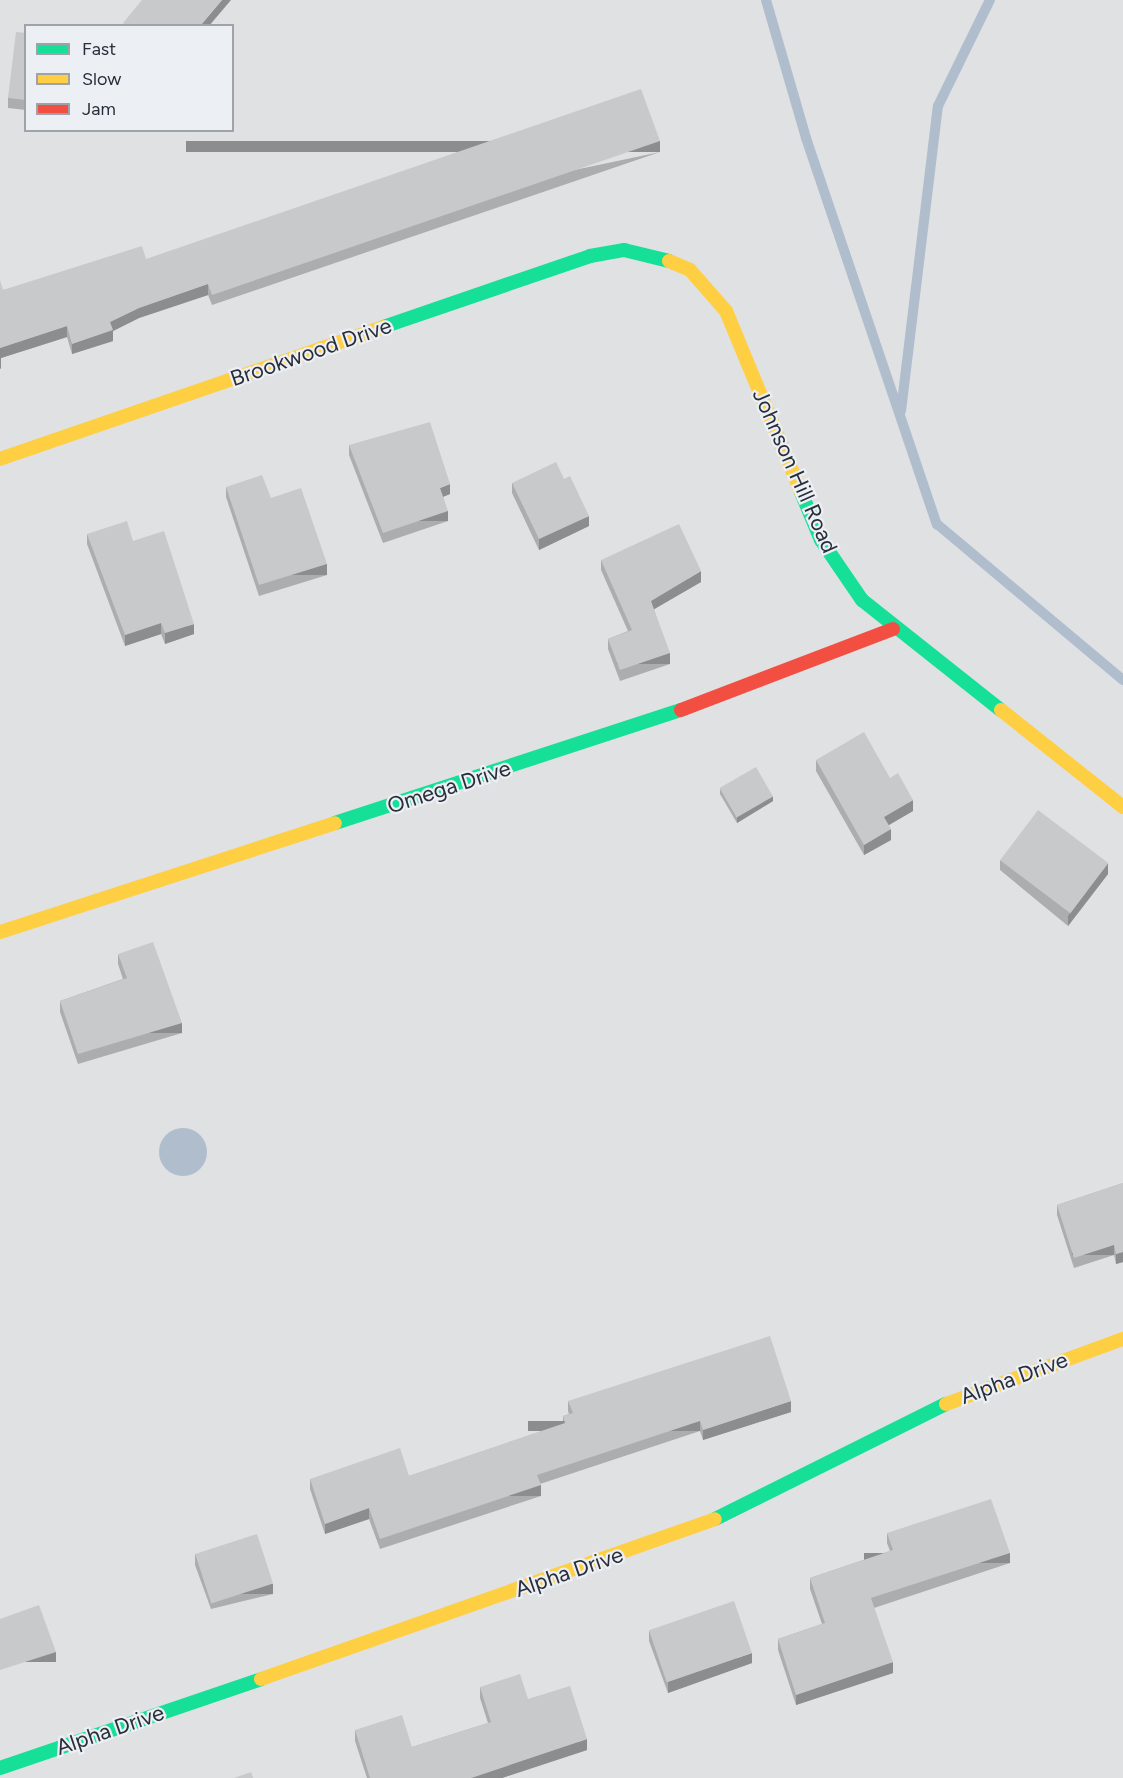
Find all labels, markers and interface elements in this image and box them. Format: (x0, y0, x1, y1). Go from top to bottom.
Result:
legend (24, 24, 234, 132)
text: Fast (82, 38, 116, 60)
text: Slow (82, 68, 121, 90)
text: Jam (82, 98, 116, 120)
street label: Brookwood Drive (227, 312, 395, 392)
street label: Johnson Hill Road (747, 385, 843, 557)
street label: Omega Drive (384, 755, 514, 819)
street label: Alpha Drive (957, 1346, 1071, 1410)
street label: Alpha Drive (511, 1541, 627, 1603)
street label: Alpha Drive (52, 1699, 168, 1761)

